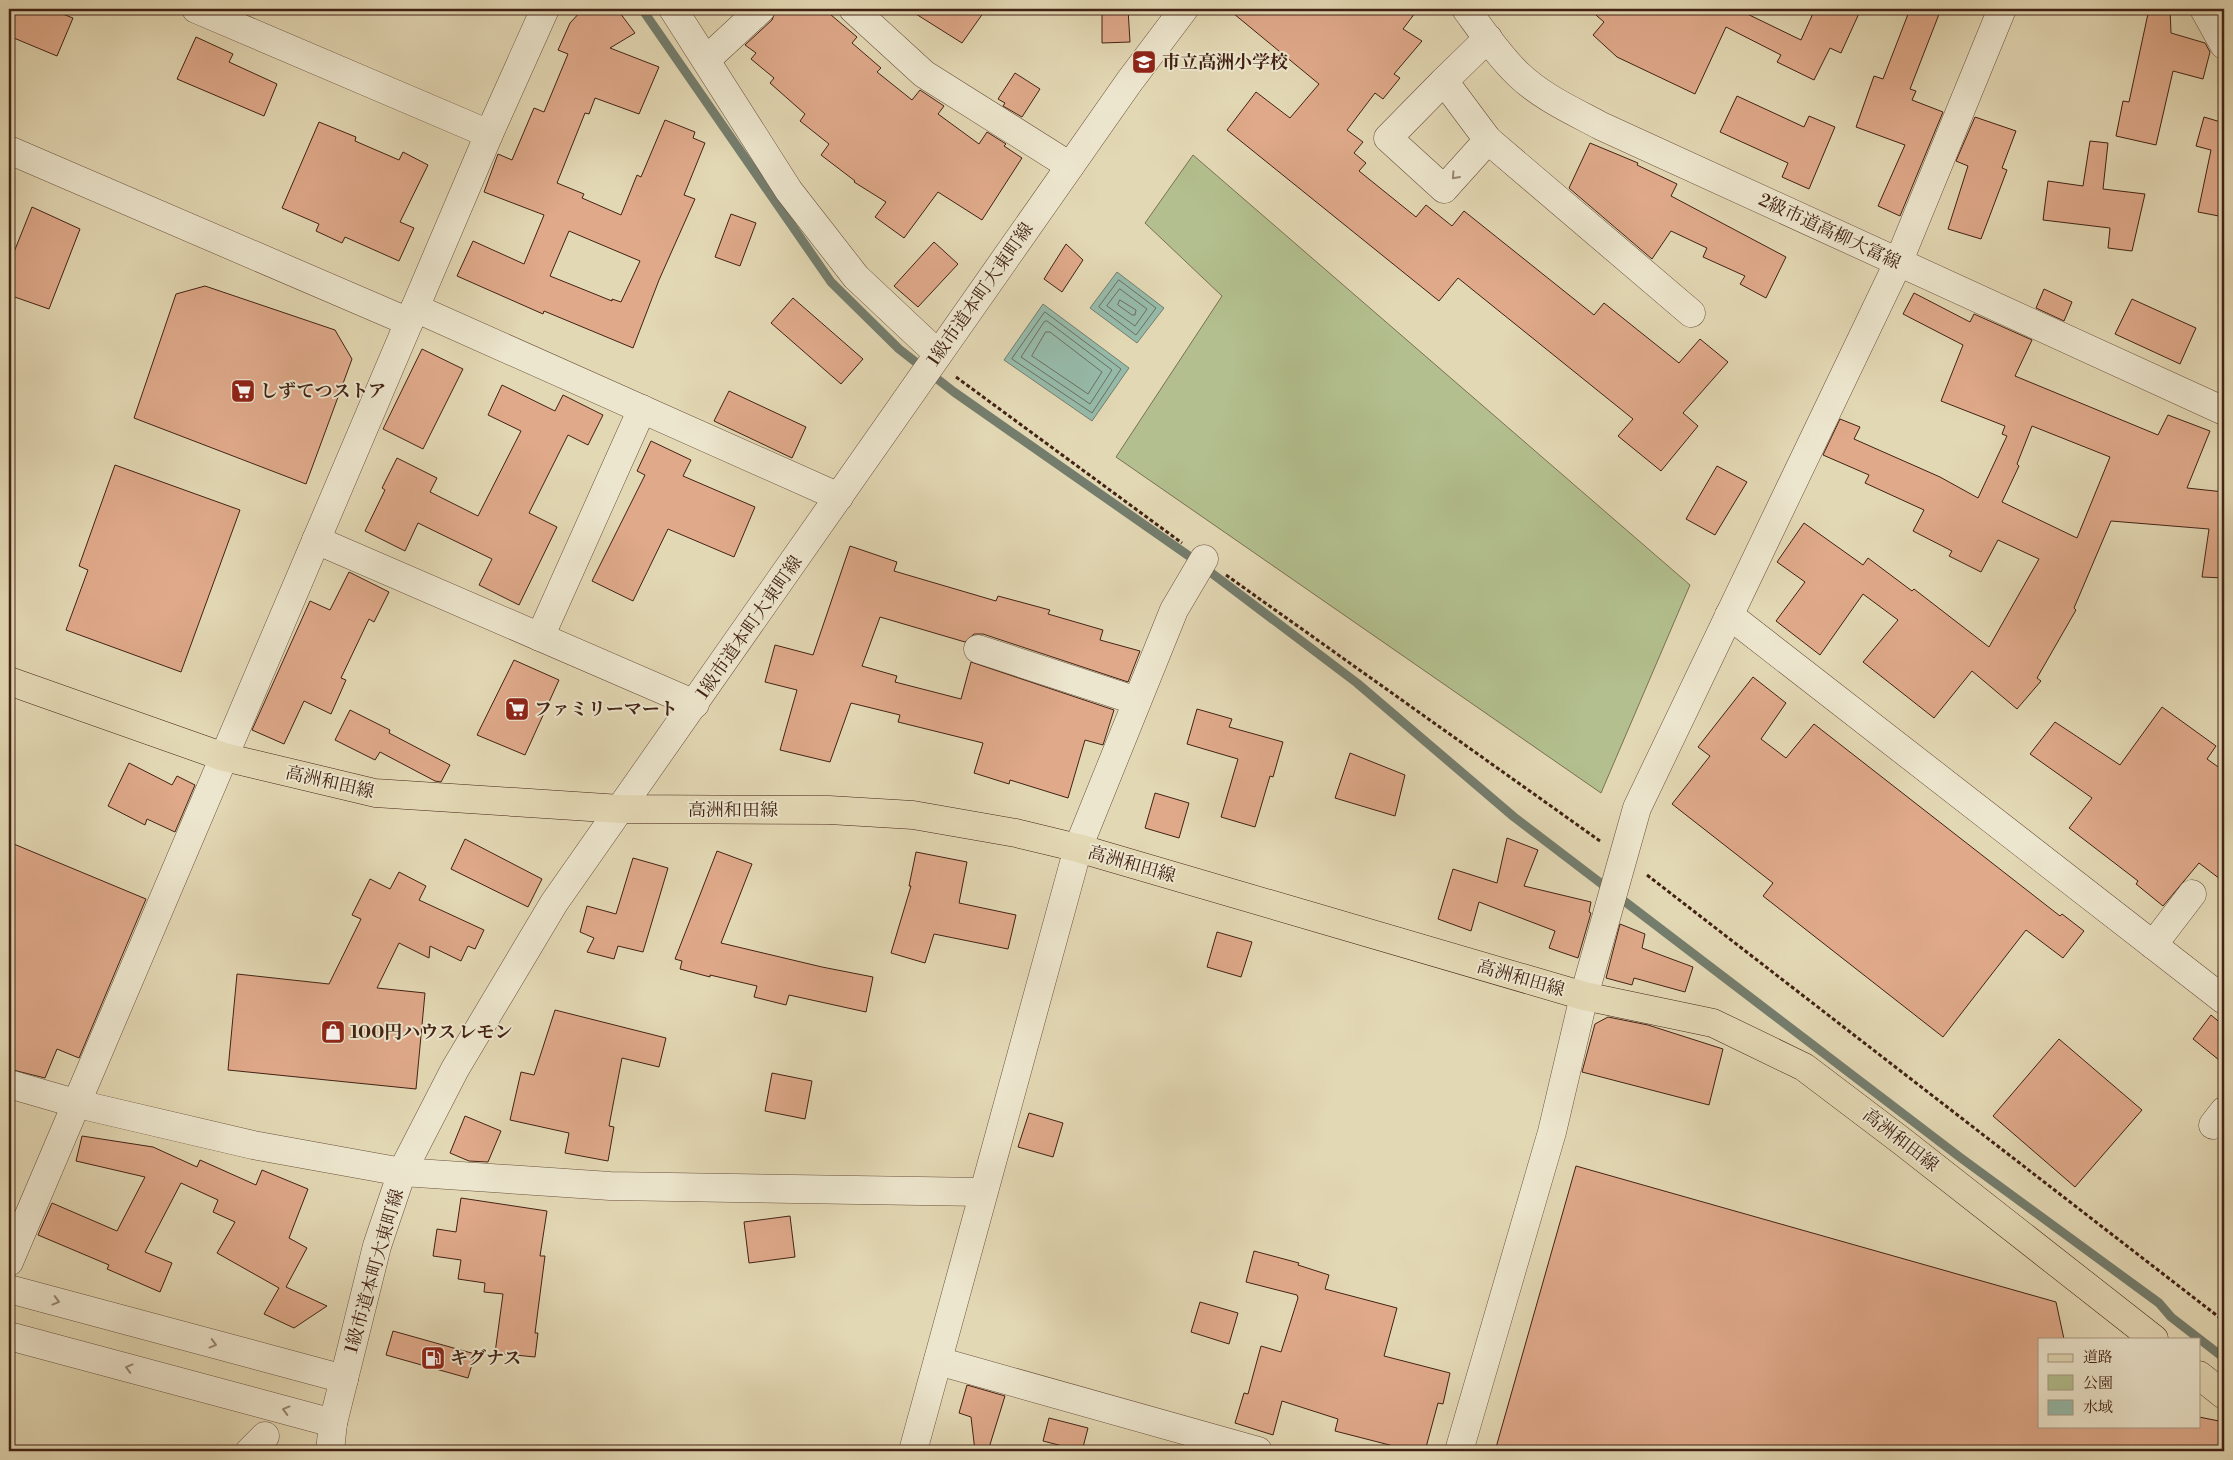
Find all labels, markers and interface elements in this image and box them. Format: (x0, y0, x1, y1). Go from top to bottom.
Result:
school or university icon: 市立高洲小学校 (1131, 49, 1157, 75)
place label: 市立高洲小学校 (1162, 51, 1288, 74)
one-way arrow (1452, 171, 1461, 180)
street label: 2級市道高柳大富線 (1755, 188, 1905, 274)
street label: 1級市道本町大東町線 (922, 218, 1039, 370)
supermarket icon: しずてつストア (230, 378, 256, 404)
place label: しずてつストア (260, 380, 386, 403)
street label: 1級市道本町大東町線 (691, 551, 808, 703)
supermarket icon: ファミリーマート (504, 696, 530, 722)
place label: ファミリーマート (534, 698, 678, 721)
street label: 高洲和田線 (283, 761, 376, 804)
street label: 高洲和田線 (688, 799, 778, 822)
street label: 高洲和田線 (1085, 841, 1178, 888)
street label: 高洲和田線 (1474, 955, 1567, 1002)
shop icon: 100円ハウス レモン (320, 1019, 346, 1045)
place label: 100円ハウス レモン (350, 1021, 513, 1044)
street label: 高洲和田線 (1858, 1104, 1943, 1177)
street label: 1級市道本町大東町線 (340, 1186, 409, 1356)
one-way arrow (51, 1296, 59, 1306)
one-way arrow (208, 1338, 216, 1348)
legend (2038, 1338, 2200, 1428)
fuel station icon: キグナス (420, 1345, 446, 1371)
place label: キグナス (450, 1347, 521, 1370)
text: 道路 (2083, 1348, 2113, 1367)
one-way arrow (124, 1363, 133, 1374)
text: 公園 (2083, 1374, 2113, 1393)
text: 水域 (2083, 1398, 2113, 1417)
one-way arrow (281, 1405, 290, 1416)

